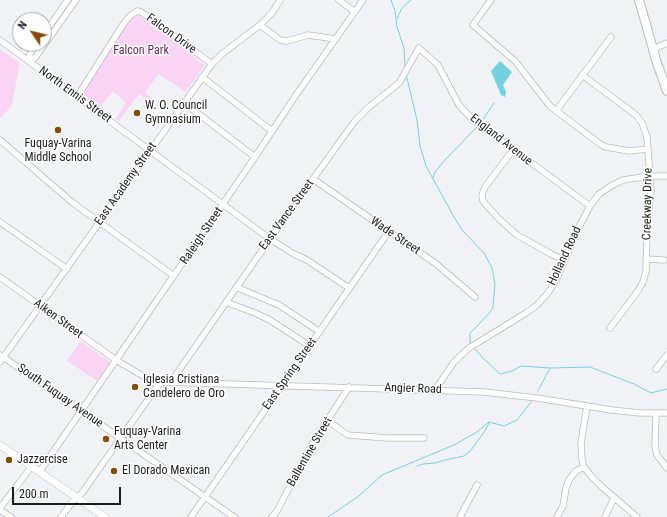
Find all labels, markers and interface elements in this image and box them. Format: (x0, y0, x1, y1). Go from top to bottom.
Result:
street label: Falcon Drive (143, 11, 199, 57)
north arrow (12, 12, 52, 52)
text: N (15, 19, 30, 32)
park label: Falcon Park (113, 44, 169, 58)
street label: North Ennis Street (36, 64, 114, 126)
place label: W. O. Council Gymnasium (145, 99, 207, 127)
marker: W. O. Council Gymnasium (132, 108, 142, 118)
street label: England Avenue (467, 111, 535, 169)
marker: Fuquay-Varina Middle School (53, 125, 63, 135)
place label: Fuquay-Varina Middle School (24, 137, 92, 165)
street label: East Academy Street (92, 140, 160, 228)
street label: Creekway Drive (640, 168, 656, 240)
street label: East Vance Street (257, 177, 317, 253)
street label: Raleigh Street (178, 205, 226, 267)
street label: Wade Street (367, 214, 423, 258)
street label: Holland Road (545, 224, 585, 288)
street label: Aiken Street (31, 296, 85, 342)
street label: East Spring Street (260, 335, 320, 413)
street label: South Fuquay Avenue (14, 361, 106, 431)
place label: Iglesia Cristiana Candelero de Oro (143, 373, 225, 401)
street label: Angier Road (384, 381, 442, 397)
marker: Iglesia Cristiana Candelero de Oro (130, 382, 140, 392)
street label: Ballentine Street (284, 415, 336, 489)
place label: Fuquay-Varina Arts Center (114, 425, 181, 453)
marker: Fuquay-Varina Arts Center (101, 434, 111, 444)
place label: Jazzercise (17, 453, 68, 467)
marker: Jazzercise (4, 455, 14, 465)
place label: El Dorado Mexican (122, 464, 210, 478)
marker: El Dorado Mexican (109, 466, 119, 476)
scale bar (14, 479, 123, 505)
text: 200 m (19, 487, 49, 501)

